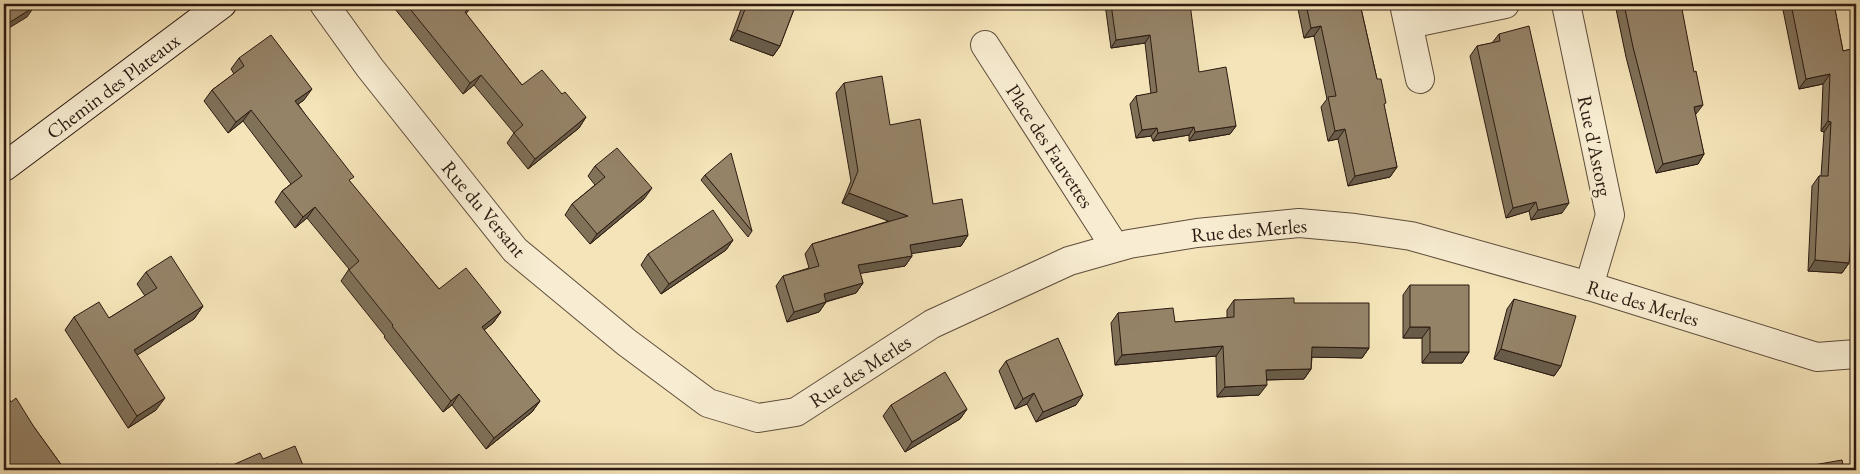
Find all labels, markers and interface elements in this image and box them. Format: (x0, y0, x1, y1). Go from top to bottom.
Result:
street label: Chemin des Plateaux (41, 27, 185, 145)
street label: Place des Fauvettes (1000, 79, 1100, 213)
street label: Rue d'Astorg (1572, 93, 1618, 199)
street label: Rue du Versant (436, 155, 532, 263)
street label: Rue des Merles (1190, 212, 1308, 248)
street label: Rue des Merles (1584, 274, 1702, 332)
street label: Rue des Merles (804, 328, 916, 414)

